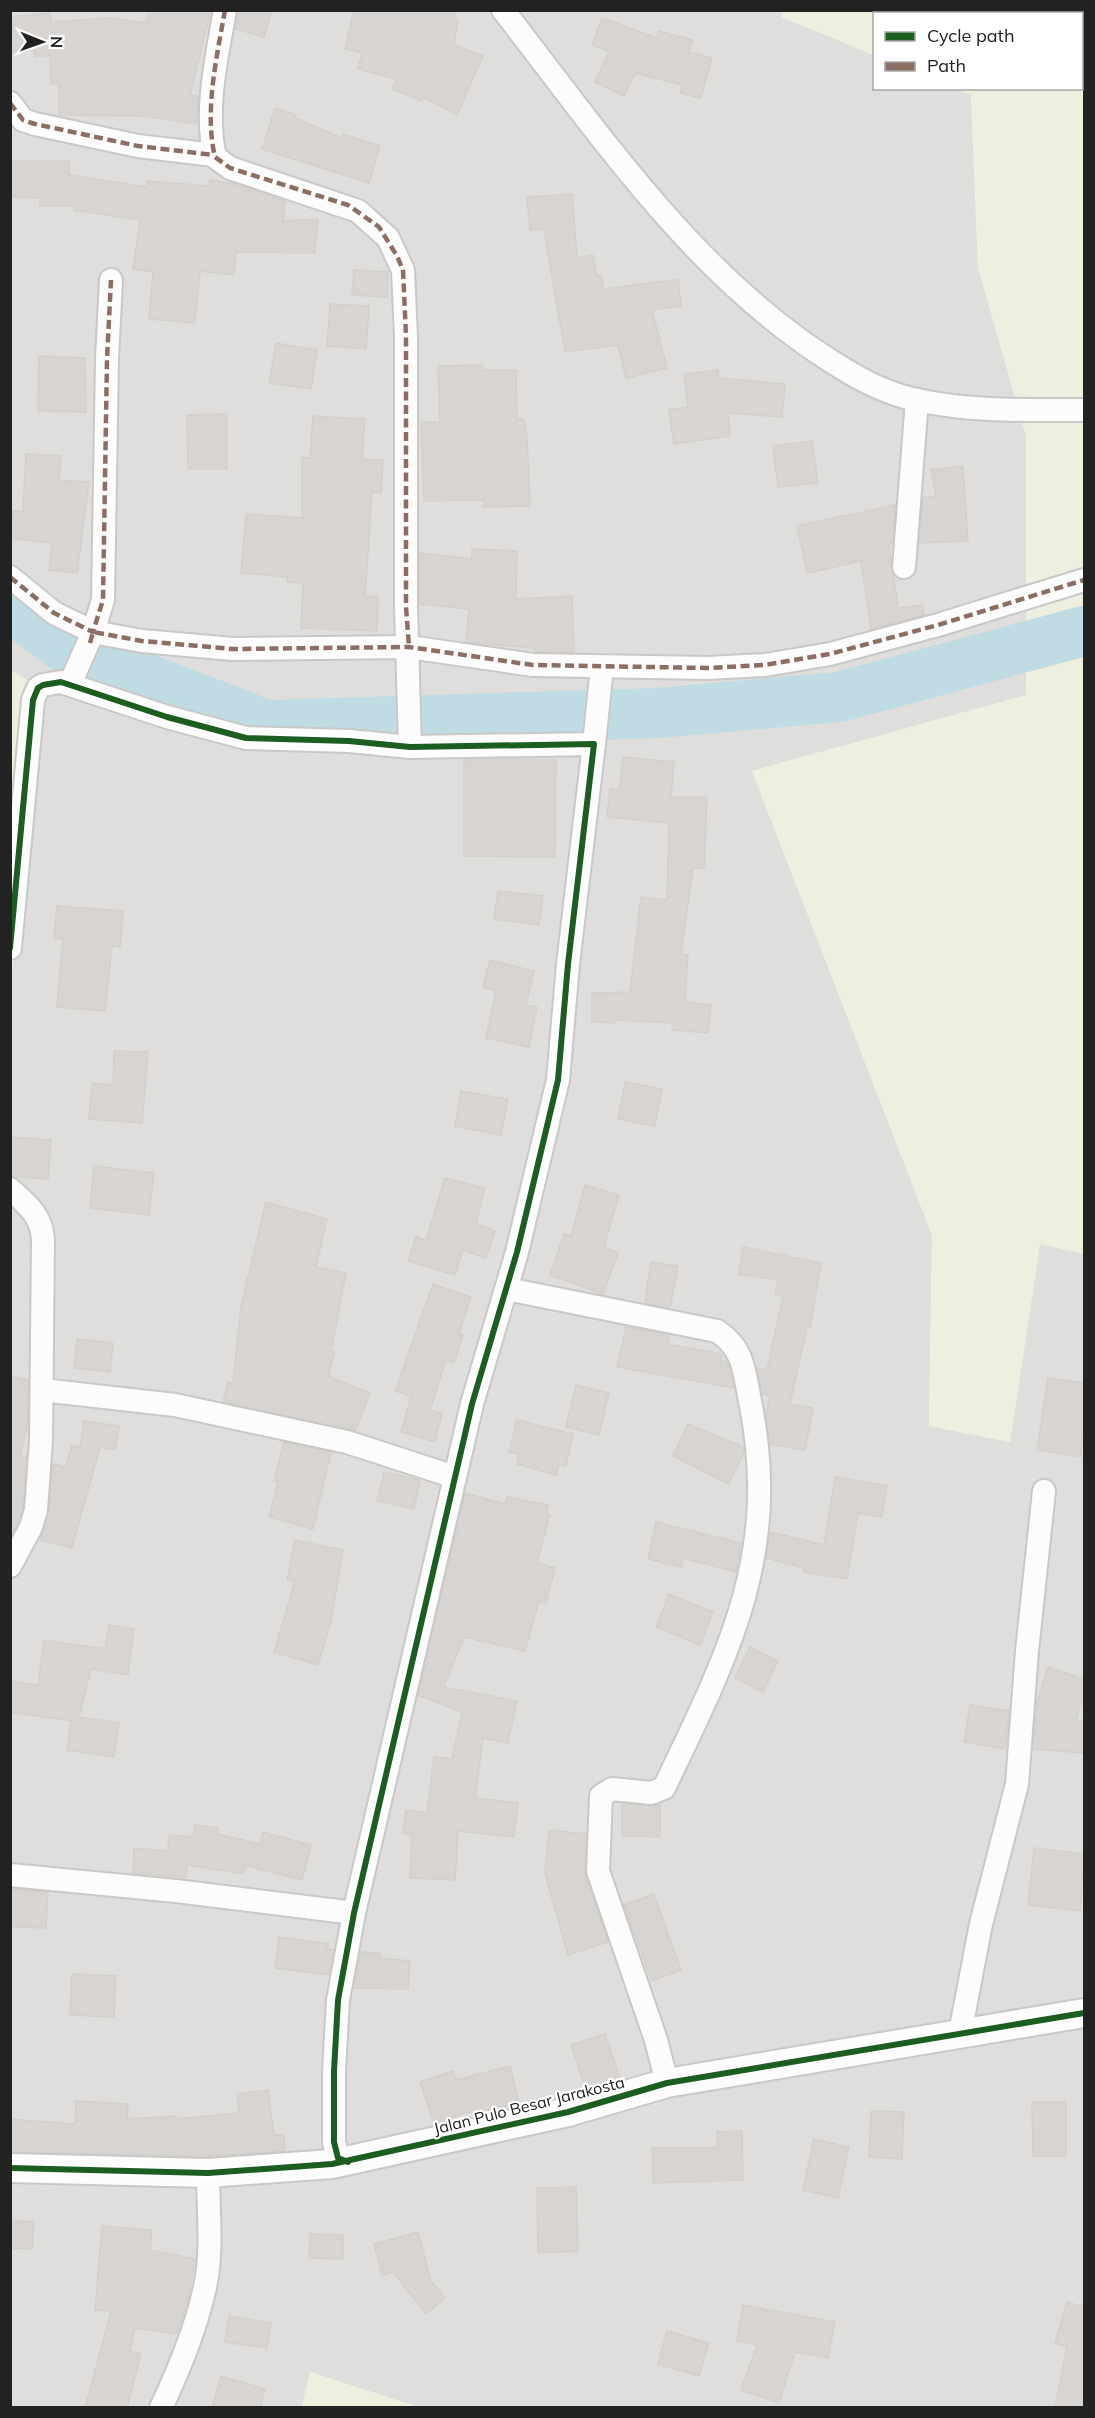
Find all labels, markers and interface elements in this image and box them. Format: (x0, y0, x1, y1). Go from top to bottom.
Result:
north arrow (12, 12, 72, 72)
legend (873, 12, 1083, 90)
text: Cycle path (927, 24, 1014, 47)
text: N (47, 36, 67, 48)
text: Path (927, 54, 966, 77)
street label: Jalan Pulo Besar Jarakosta (431, 2072, 627, 2138)

